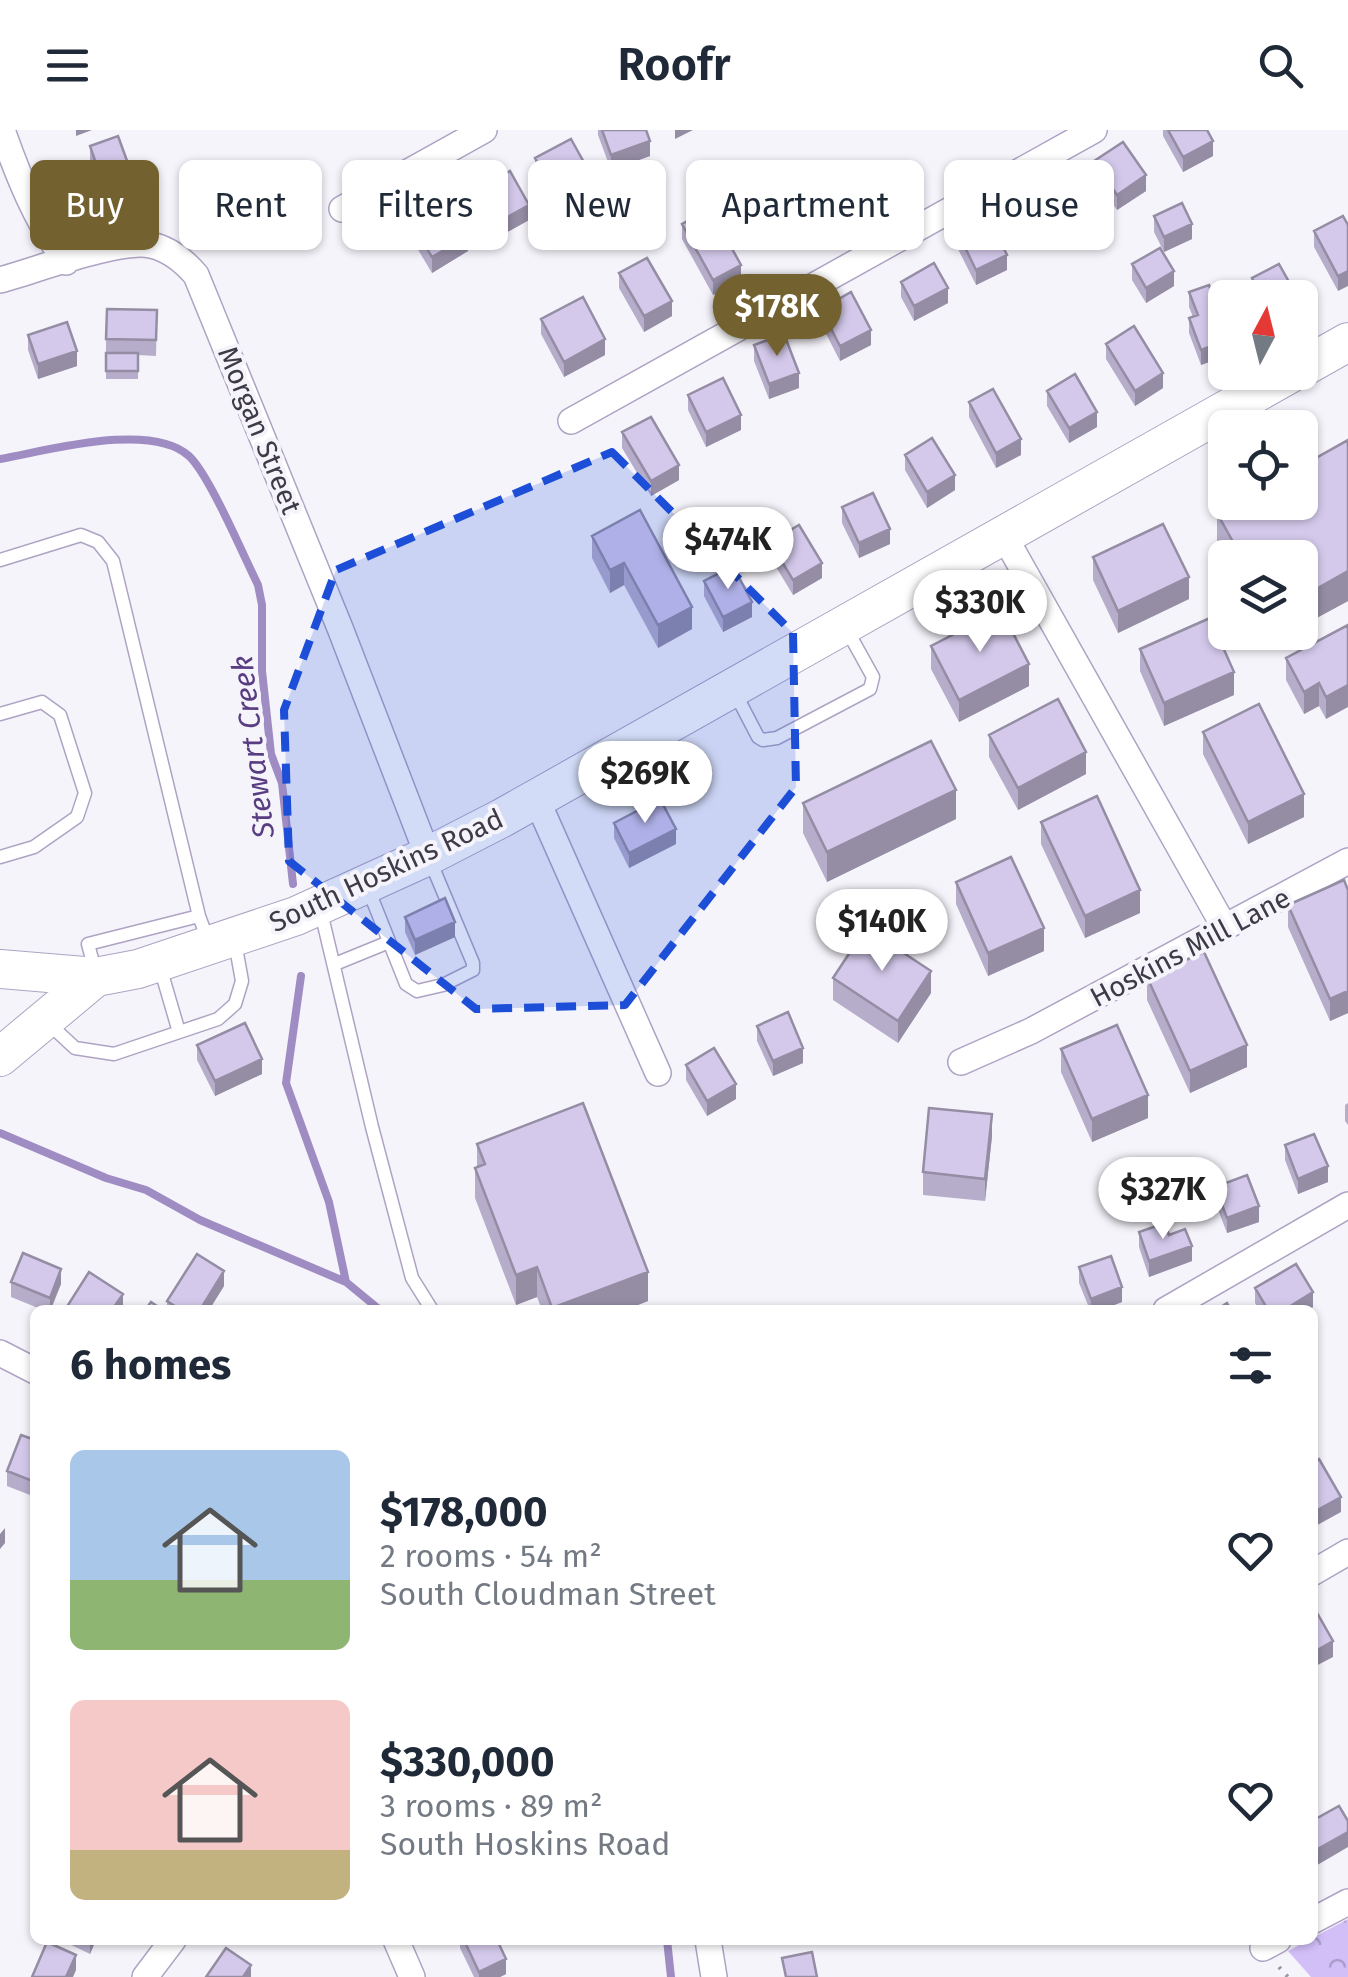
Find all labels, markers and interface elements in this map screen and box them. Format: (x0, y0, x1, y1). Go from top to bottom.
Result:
icon: menu (40, 38, 95, 93)
text: Roofr (617, 38, 731, 92)
icon: search (1253, 38, 1308, 93)
chip: Buy (30, 160, 159, 250)
chip: Rent (179, 160, 322, 250)
chip: Filters (342, 160, 508, 250)
chip: New (528, 160, 666, 250)
chip: Apartment (686, 160, 924, 250)
chip: House (944, 160, 1114, 250)
pin: $178K (707, 274, 847, 359)
north arrow (1208, 280, 1318, 390)
map controls (1208, 280, 1318, 650)
text: $178K (735, 287, 819, 325)
street label: Morgan Street (211, 342, 308, 520)
button: locate (1208, 410, 1318, 520)
pin: $474K (658, 507, 798, 592)
text: $474K (685, 520, 771, 558)
button: layers (1208, 540, 1318, 650)
pin: $330K (910, 570, 1050, 655)
text: $330K (935, 583, 1025, 621)
water label: Stewart Creek (224, 654, 282, 841)
pin: $269K (575, 741, 715, 826)
text: $269K (600, 754, 690, 792)
street label: South Hoskins Road (264, 802, 508, 939)
street label: Hoskins Mill Lane (1085, 881, 1296, 1014)
pin: $140K (812, 889, 952, 974)
text: $140K (838, 902, 926, 940)
pin: $327K (1093, 1157, 1233, 1242)
text: $327K (1120, 1170, 1206, 1208)
icon: filters (1223, 1338, 1278, 1393)
text: 6 homes (70, 1340, 231, 1390)
text: $178,000 (380, 1487, 548, 1537)
icon: home (150, 1490, 270, 1610)
icon: heart (1223, 1523, 1278, 1578)
text: 2 rooms · 54 m² (380, 1537, 602, 1575)
text: South Cloudman Street (380, 1575, 716, 1613)
text: $330,000 (380, 1737, 555, 1787)
icon: home (150, 1740, 270, 1860)
icon: heart (1223, 1773, 1278, 1828)
text: 3 rooms · 89 m² (380, 1787, 603, 1825)
text: South Hoskins Road (380, 1825, 670, 1863)

